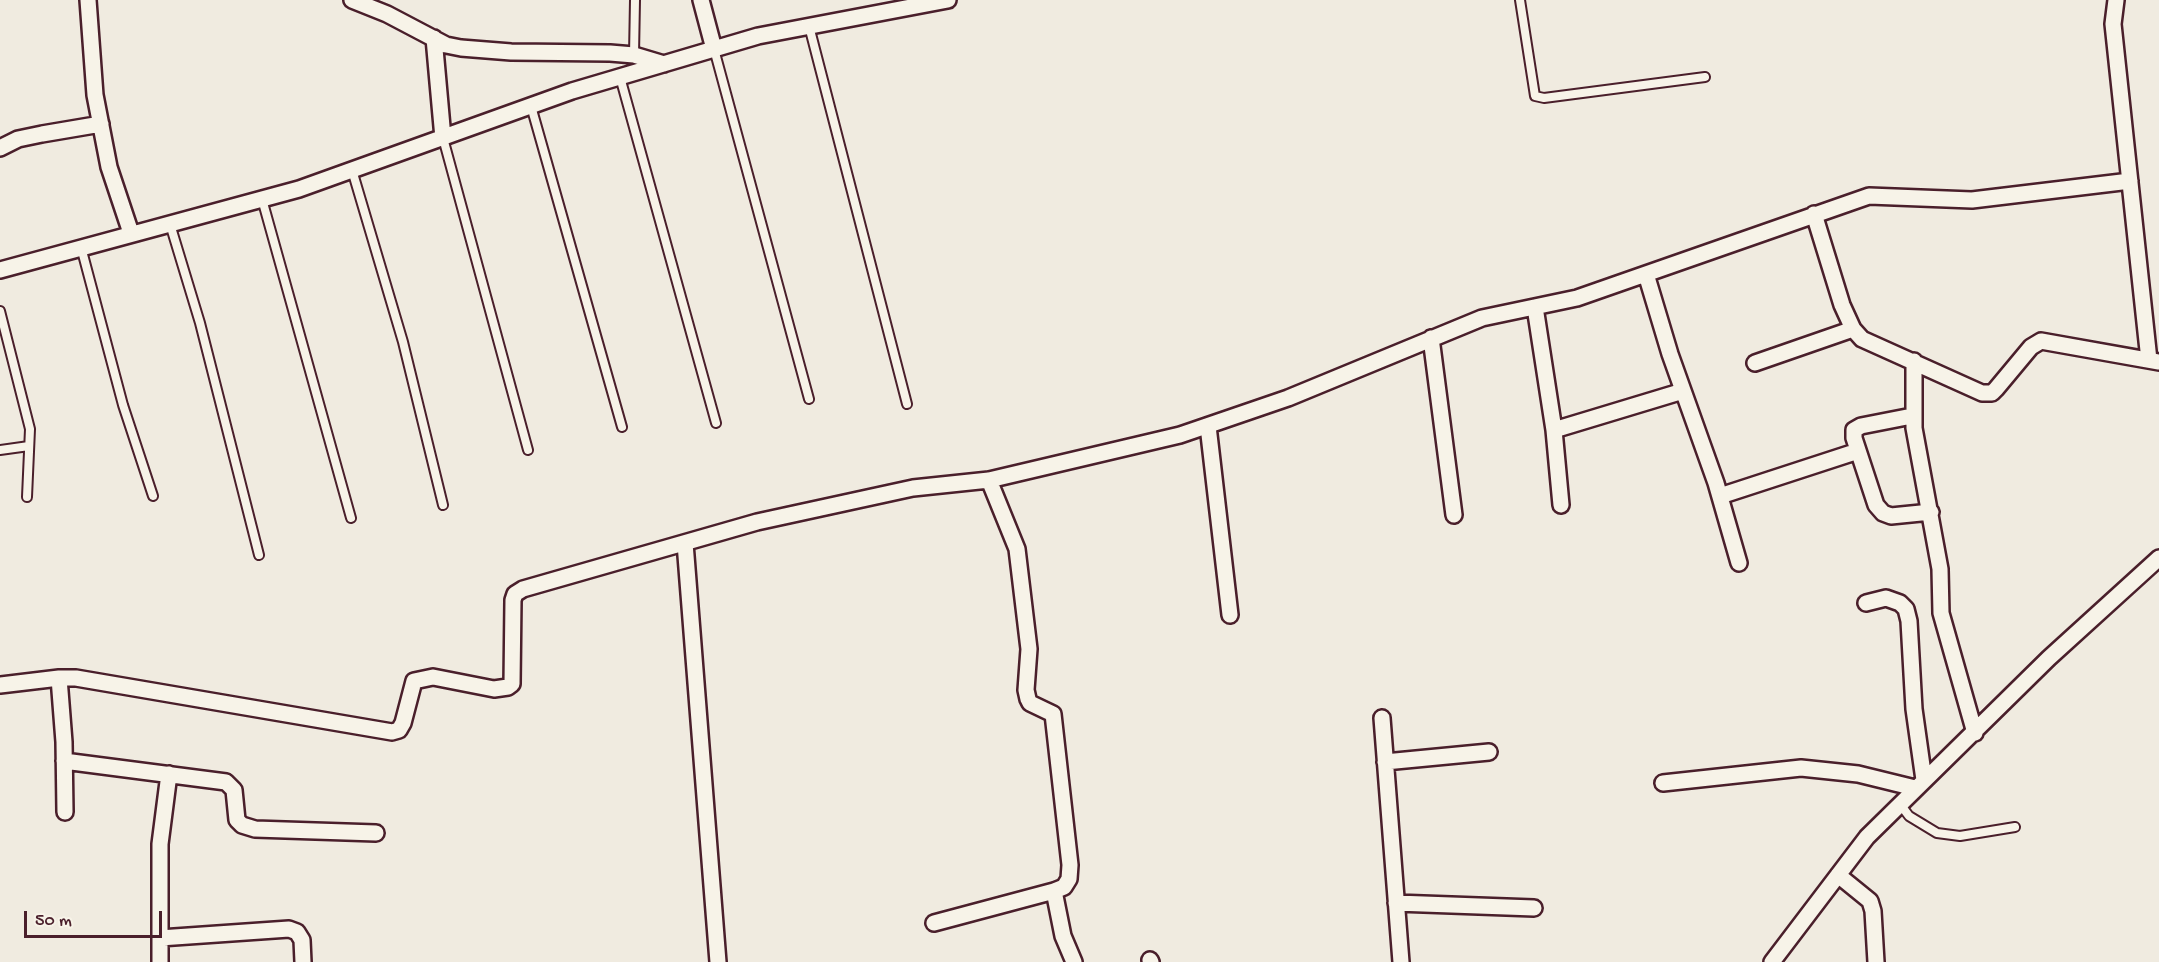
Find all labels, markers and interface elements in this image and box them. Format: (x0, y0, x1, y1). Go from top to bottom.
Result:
scale bar (27, 899, 165, 937)
text: 50 m (35, 911, 72, 932)

